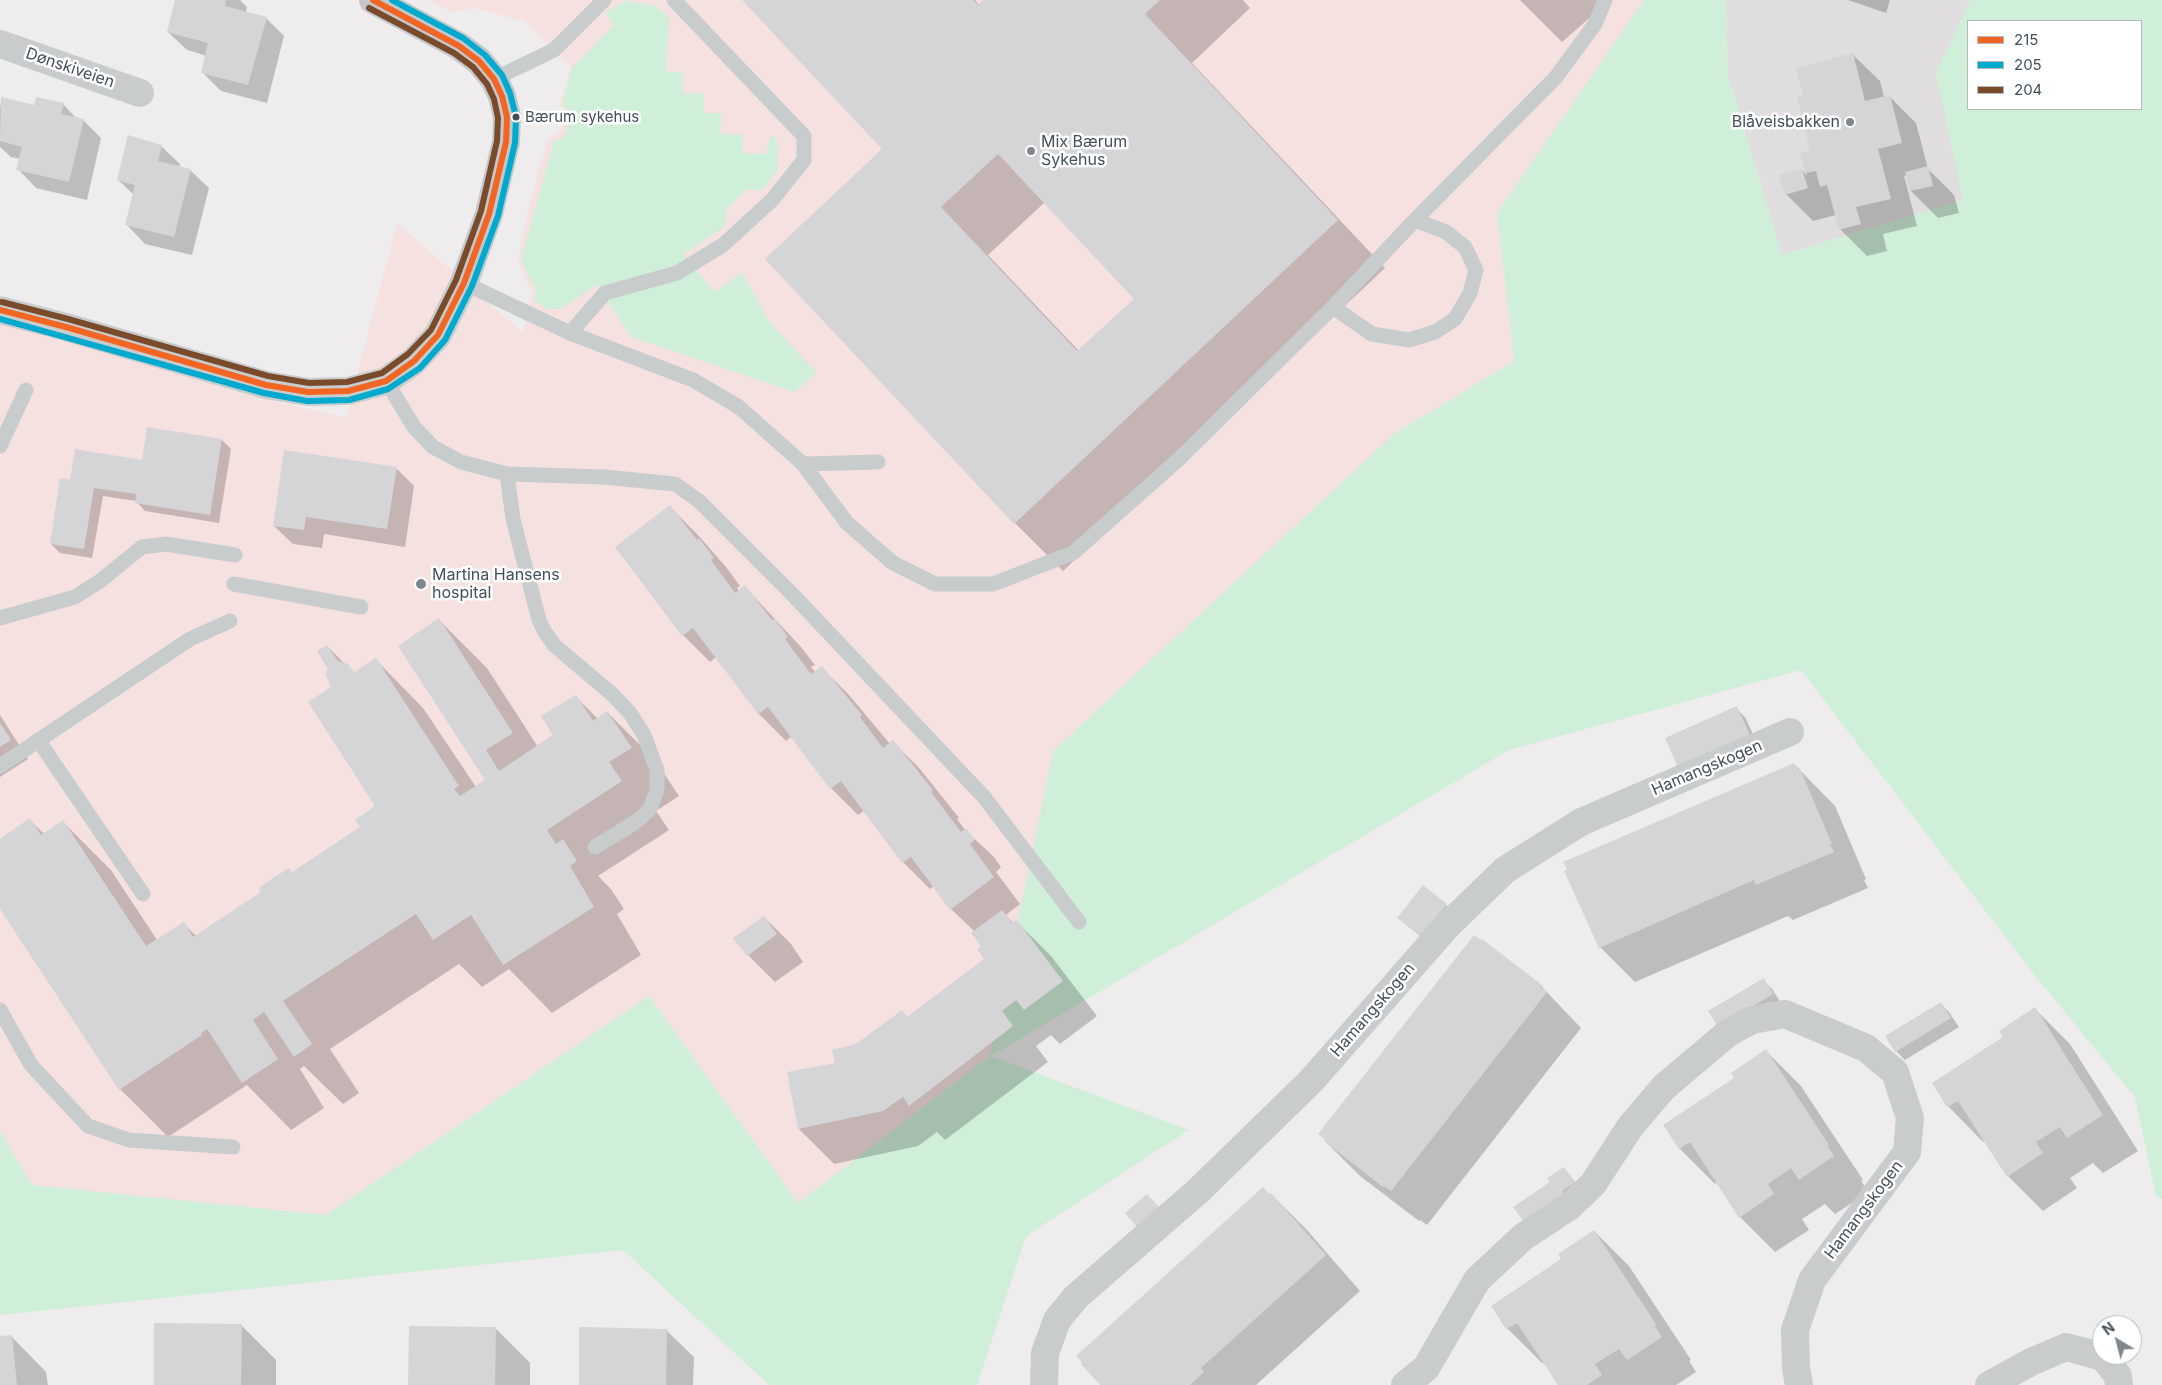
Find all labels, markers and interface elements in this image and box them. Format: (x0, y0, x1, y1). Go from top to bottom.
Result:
legend (1967, 20, 2142, 110)
text: 215 (2014, 30, 2038, 49)
street label: Dønskiveien (23, 44, 117, 92)
text: 205 (2014, 55, 2042, 74)
text: 204 (2014, 80, 2042, 99)
place label: Bærum sykehus (525, 108, 639, 126)
marker: Bærum sykehus (511, 112, 521, 122)
place label: Blåveisbakken (1732, 112, 1840, 132)
marker: Blåveisbakken (1844, 116, 1856, 128)
place label: Mix Bærum Sykehus (1041, 132, 1127, 170)
marker: Mix Bærum Sykehus (1025, 145, 1037, 157)
place label: Martina Hansens hospital (432, 565, 560, 603)
marker: Martina Hansens hospital (414, 577, 428, 591)
street label: Hamangskogen (1649, 736, 1765, 800)
street label: Hamangskogen (1327, 959, 1419, 1061)
street label: Hamangskogen (1821, 1157, 1907, 1263)
north arrow (2092, 1315, 2142, 1365)
text: N (2099, 1318, 2118, 1338)

